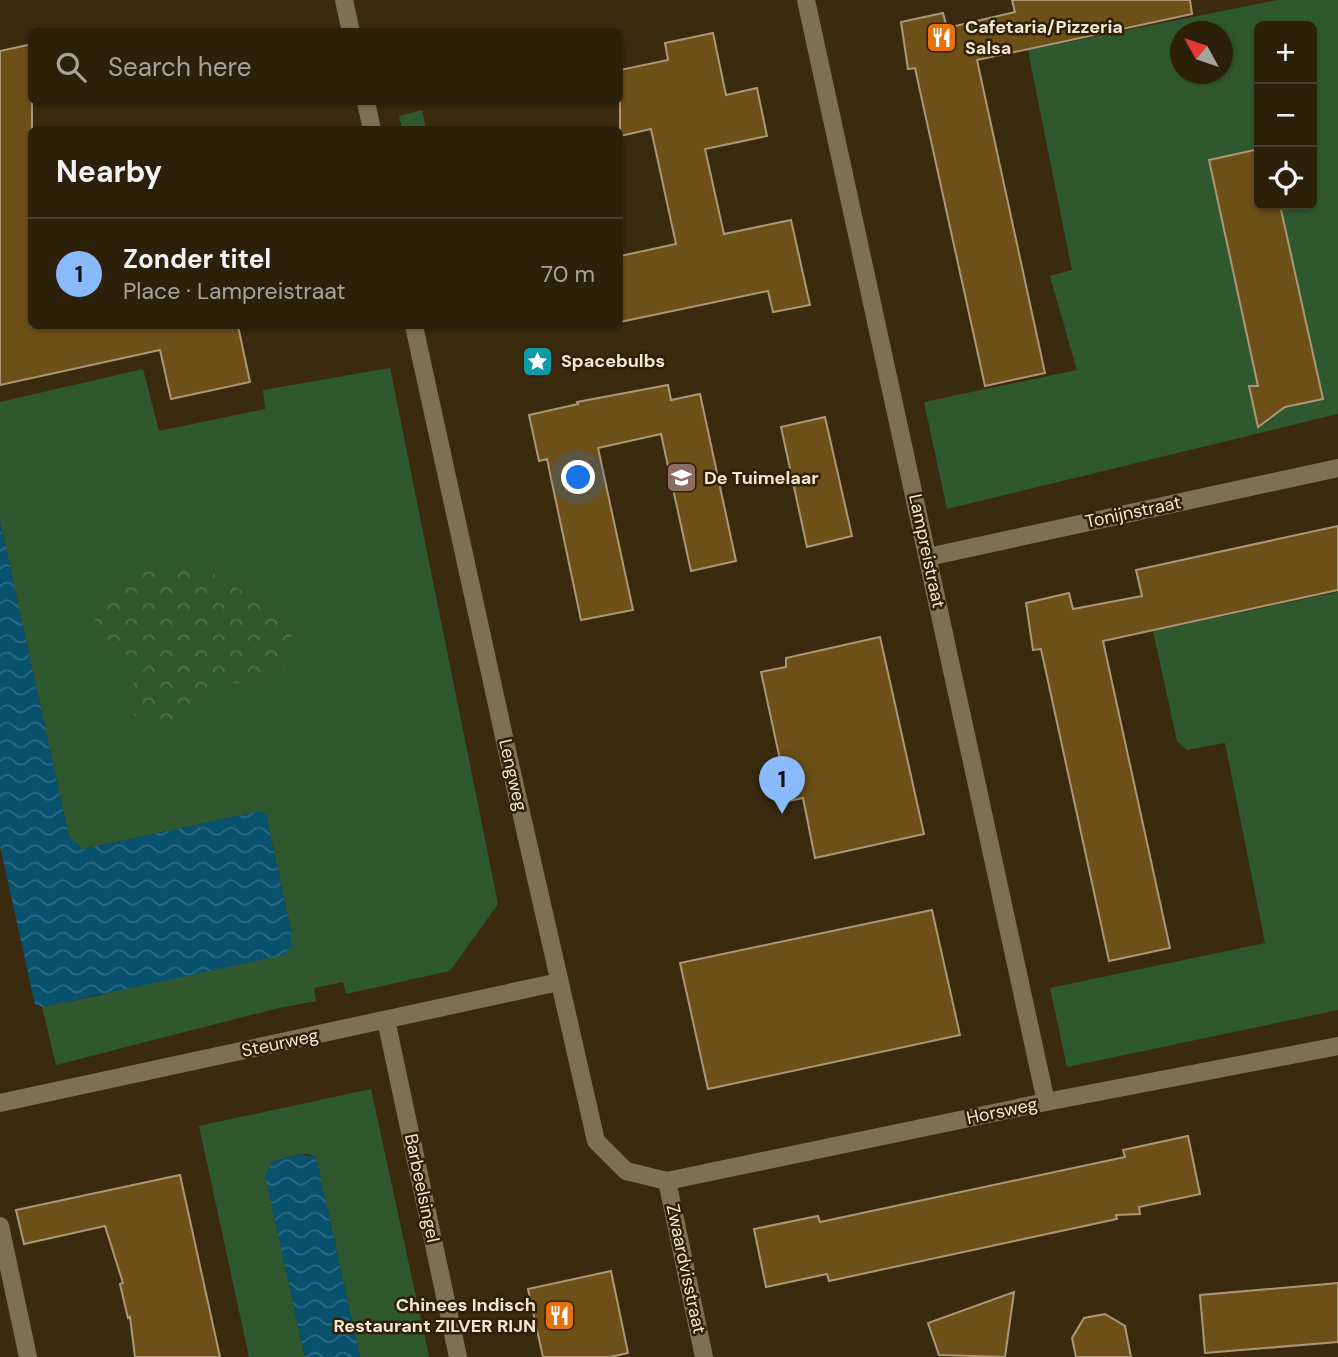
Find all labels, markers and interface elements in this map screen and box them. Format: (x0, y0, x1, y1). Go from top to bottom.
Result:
place label: Cafetaria/Pizzeria Salsa (965, 15, 1123, 60)
restaurant icon: Cafetaria/Pizzeria Salsa (925, 20, 959, 54)
north arrow (1170, 21, 1233, 84)
map controls (1254, 21, 1317, 210)
button: + (1254, 21, 1317, 84)
search box (28, 28, 623, 105)
icon: search (52, 48, 90, 86)
text: Search here (108, 50, 251, 84)
button: − (1254, 84, 1317, 147)
button: locate (1254, 147, 1317, 210)
text: Nearby (56, 152, 162, 191)
text: Zonder titel (123, 242, 271, 276)
text: 1 (75, 259, 83, 289)
text: 70 m (541, 259, 595, 289)
text: Place · Lampreistraat (123, 276, 345, 306)
place icon: Spacebulbs (521, 344, 555, 378)
place label: Spacebulbs (561, 349, 665, 373)
your location (561, 460, 595, 494)
school or university icon: De Tuimelaar (664, 461, 698, 495)
place label: De Tuimelaar (704, 466, 819, 490)
street label: Tonijnstraat (1083, 490, 1183, 534)
street label: Lampreistraat (903, 492, 951, 610)
street label: Lengweg (493, 737, 533, 813)
pin: 1 (759, 756, 805, 814)
street label: Steurweg (239, 1023, 321, 1063)
street label: Horsweg (964, 1092, 1040, 1130)
street label: Barbeelsingel (399, 1131, 445, 1245)
street label: Zwaardvisstraat (661, 1202, 711, 1336)
place label: Chinees Indisch Restaurant ZILVER RIJN (334, 1293, 536, 1338)
restaurant icon: Chinees Indisch Restaurant ZILVER RIJN (542, 1298, 576, 1332)

